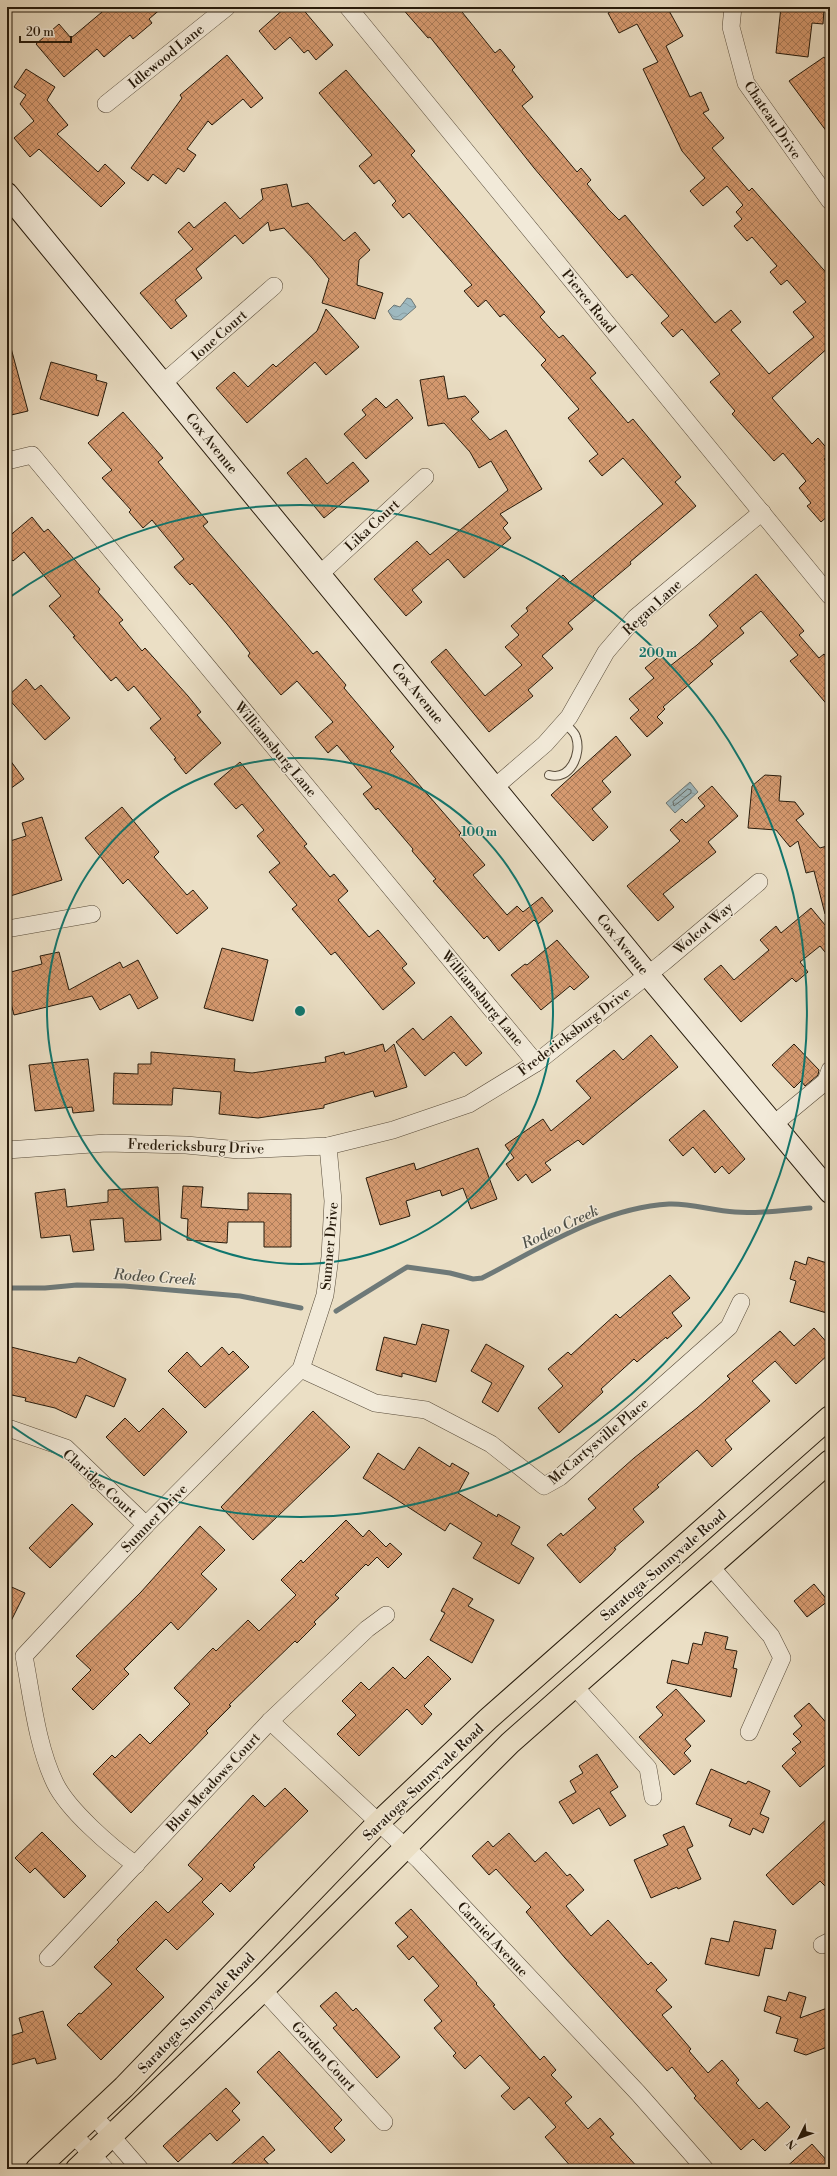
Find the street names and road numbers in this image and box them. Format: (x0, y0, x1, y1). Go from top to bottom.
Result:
street label: Idlewood Lane (125, 21, 208, 93)
street label: Chateau Drive (739, 78, 805, 163)
street label: Pierce Road (557, 266, 619, 337)
street label: Ione Court (188, 307, 251, 365)
street label: Cox Avenue (181, 409, 241, 478)
street label: Lika Court (342, 496, 404, 556)
street label: Regan Lane (619, 576, 686, 640)
street label: Cox Avenue (387, 659, 447, 728)
street label: Williamsburg Lane (229, 698, 320, 801)
street label: Wolcot Way (670, 899, 737, 959)
street label: Cox Avenue (592, 910, 652, 979)
street label: Williamsburg Lane (436, 947, 527, 1050)
street label: Fredericksburg Drive (515, 983, 635, 1080)
street label: Fredericksburg Drive (127, 1136, 265, 1158)
street label: Sumner Drive (317, 1201, 343, 1291)
street label: McCartysville Place (545, 1395, 653, 1489)
street label: Claridge Court (59, 1446, 140, 1522)
street label: Sumner Drive (118, 1481, 192, 1557)
street label: Saratoga-Sunnyvale Road (597, 1506, 730, 1625)
street label: Saratoga-Sunnyvale Road (360, 1720, 488, 1845)
street label: Blue Meadows Court (162, 1729, 265, 1837)
street label: Carniel Avenue (453, 1898, 532, 1981)
street label: Saratoga-Sunnyvale Road (134, 1949, 259, 2078)
street label: Gordon Court (287, 2018, 359, 2095)

